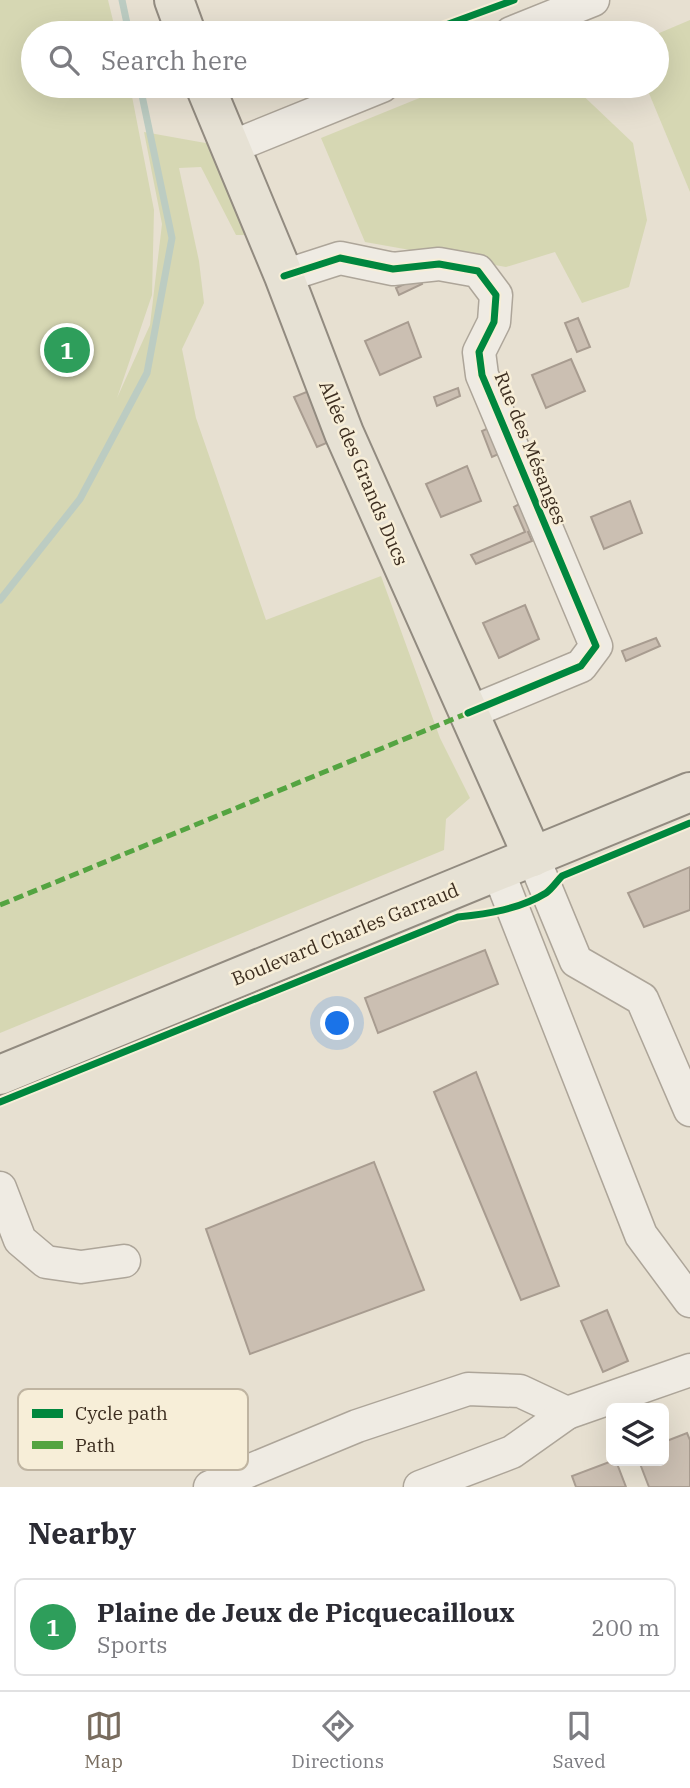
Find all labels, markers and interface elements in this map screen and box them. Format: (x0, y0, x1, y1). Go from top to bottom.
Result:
search box (21, 21, 669, 98)
icon: search (45, 41, 83, 79)
text: Search here (101, 43, 247, 77)
pin: 1 (44, 324, 90, 376)
street label: Rue des Mésanges (489, 368, 573, 528)
street label: Allée des Grands Ducs (314, 377, 414, 569)
street label: Boulevard Charles Garraud (228, 877, 462, 991)
your location (320, 1006, 354, 1040)
legend (18, 1389, 248, 1470)
text: Cycle path (75, 1401, 168, 1425)
map controls (606, 1403, 669, 1466)
button: layers (606, 1403, 669, 1466)
text: Path (75, 1433, 115, 1457)
text: Nearby (28, 1513, 136, 1552)
text: Plaine de Jeux de Picquecailloux (97, 1595, 515, 1629)
text: 1 (46, 1612, 60, 1642)
text: 200 m (591, 1612, 660, 1642)
text: Sports (97, 1629, 167, 1659)
tab: Map (84, 1707, 123, 1773)
tab: Directions (291, 1707, 384, 1773)
tab: Saved (553, 1707, 606, 1773)

